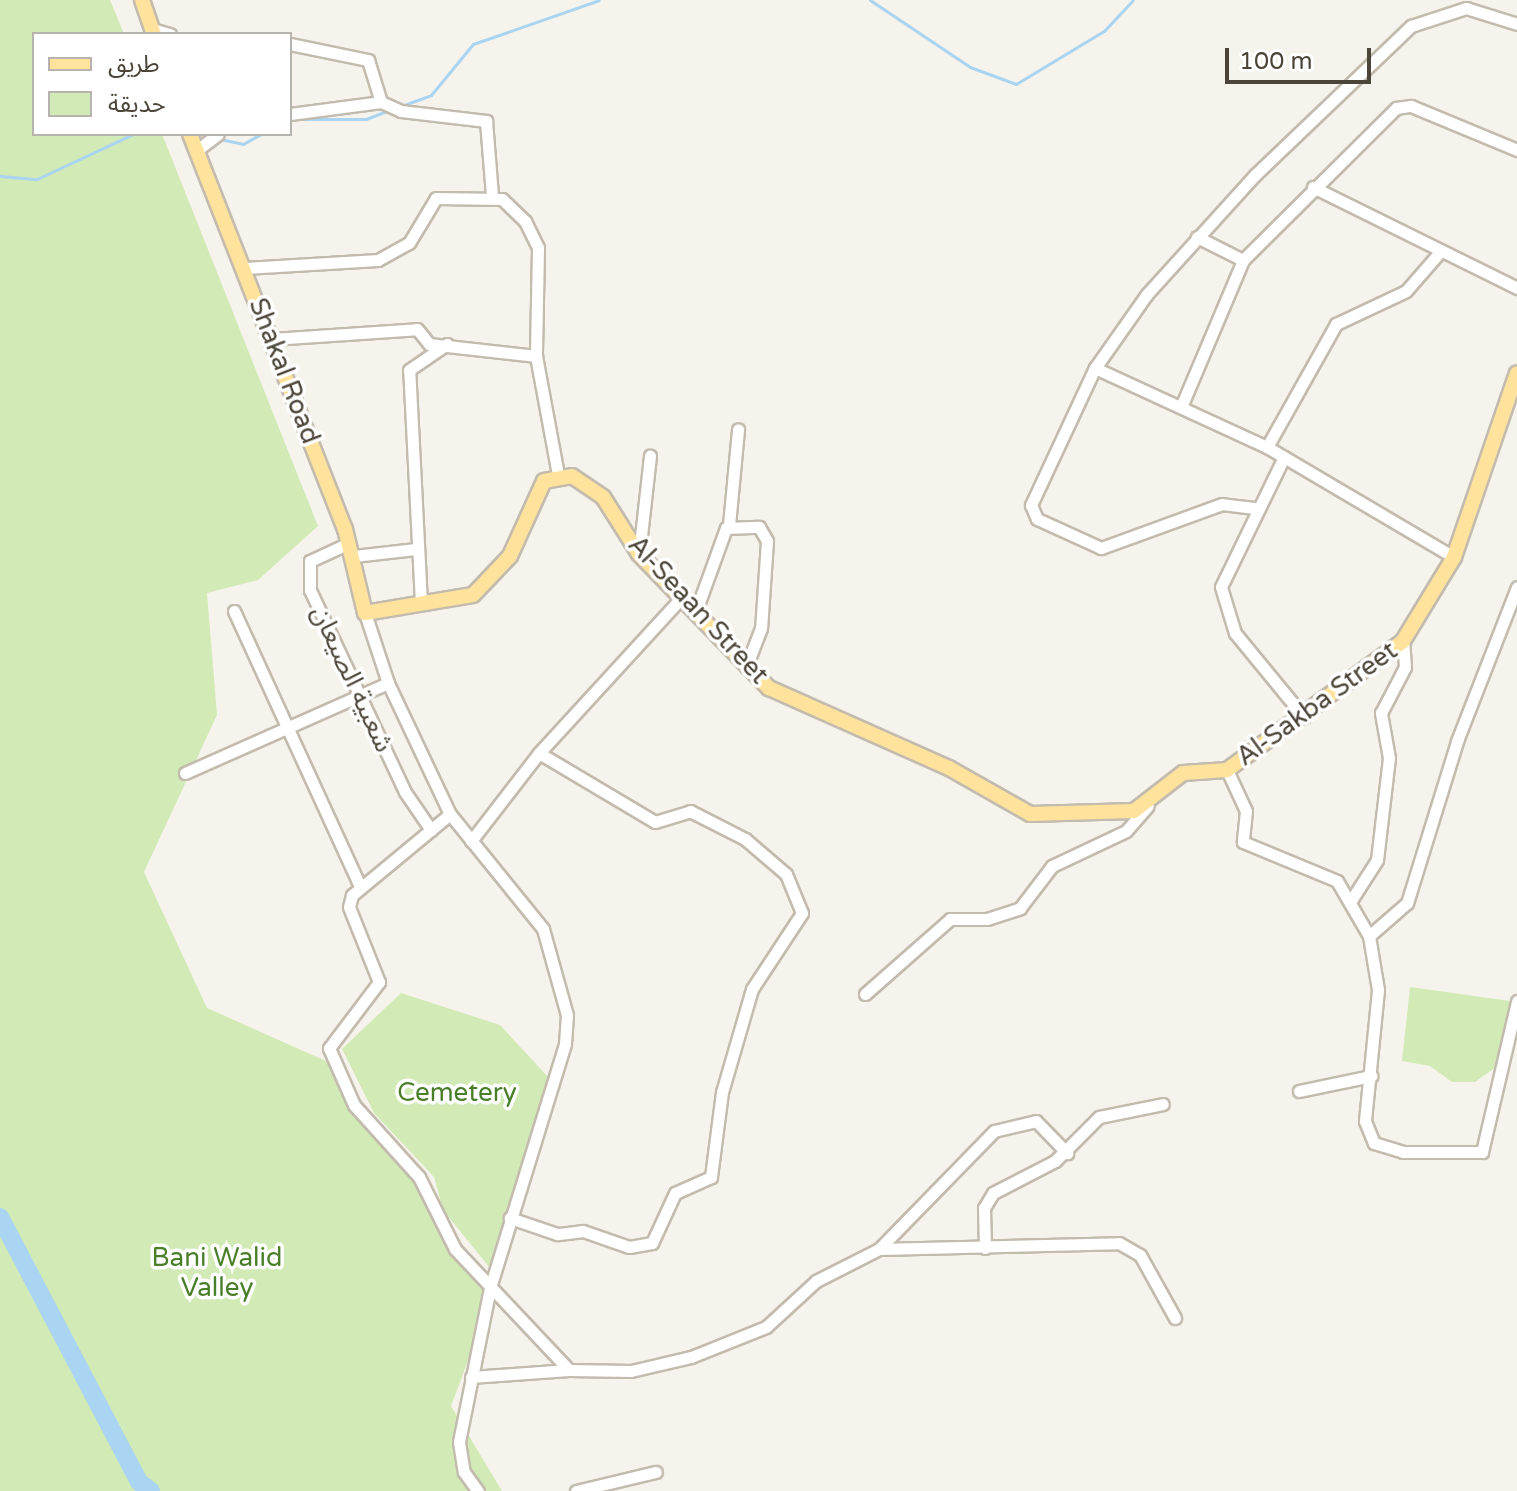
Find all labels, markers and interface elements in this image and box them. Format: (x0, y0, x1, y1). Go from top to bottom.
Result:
legend (32, 32, 292, 136)
scale bar (1229, 32, 1375, 82)
text: 100 m (1239, 47, 1313, 76)
text: طريق (108, 50, 160, 79)
text: حديقة (108, 90, 166, 119)
street label: Shakal Road (242, 294, 326, 448)
street label: Al-Seaan Street (621, 529, 775, 691)
street label: شعبية الصيعان (304, 601, 400, 757)
street label: Al-Sakba Street (1231, 635, 1403, 773)
park label: Cemetery (397, 1077, 517, 1109)
park label: Bani Walid Valley (152, 1242, 282, 1304)

